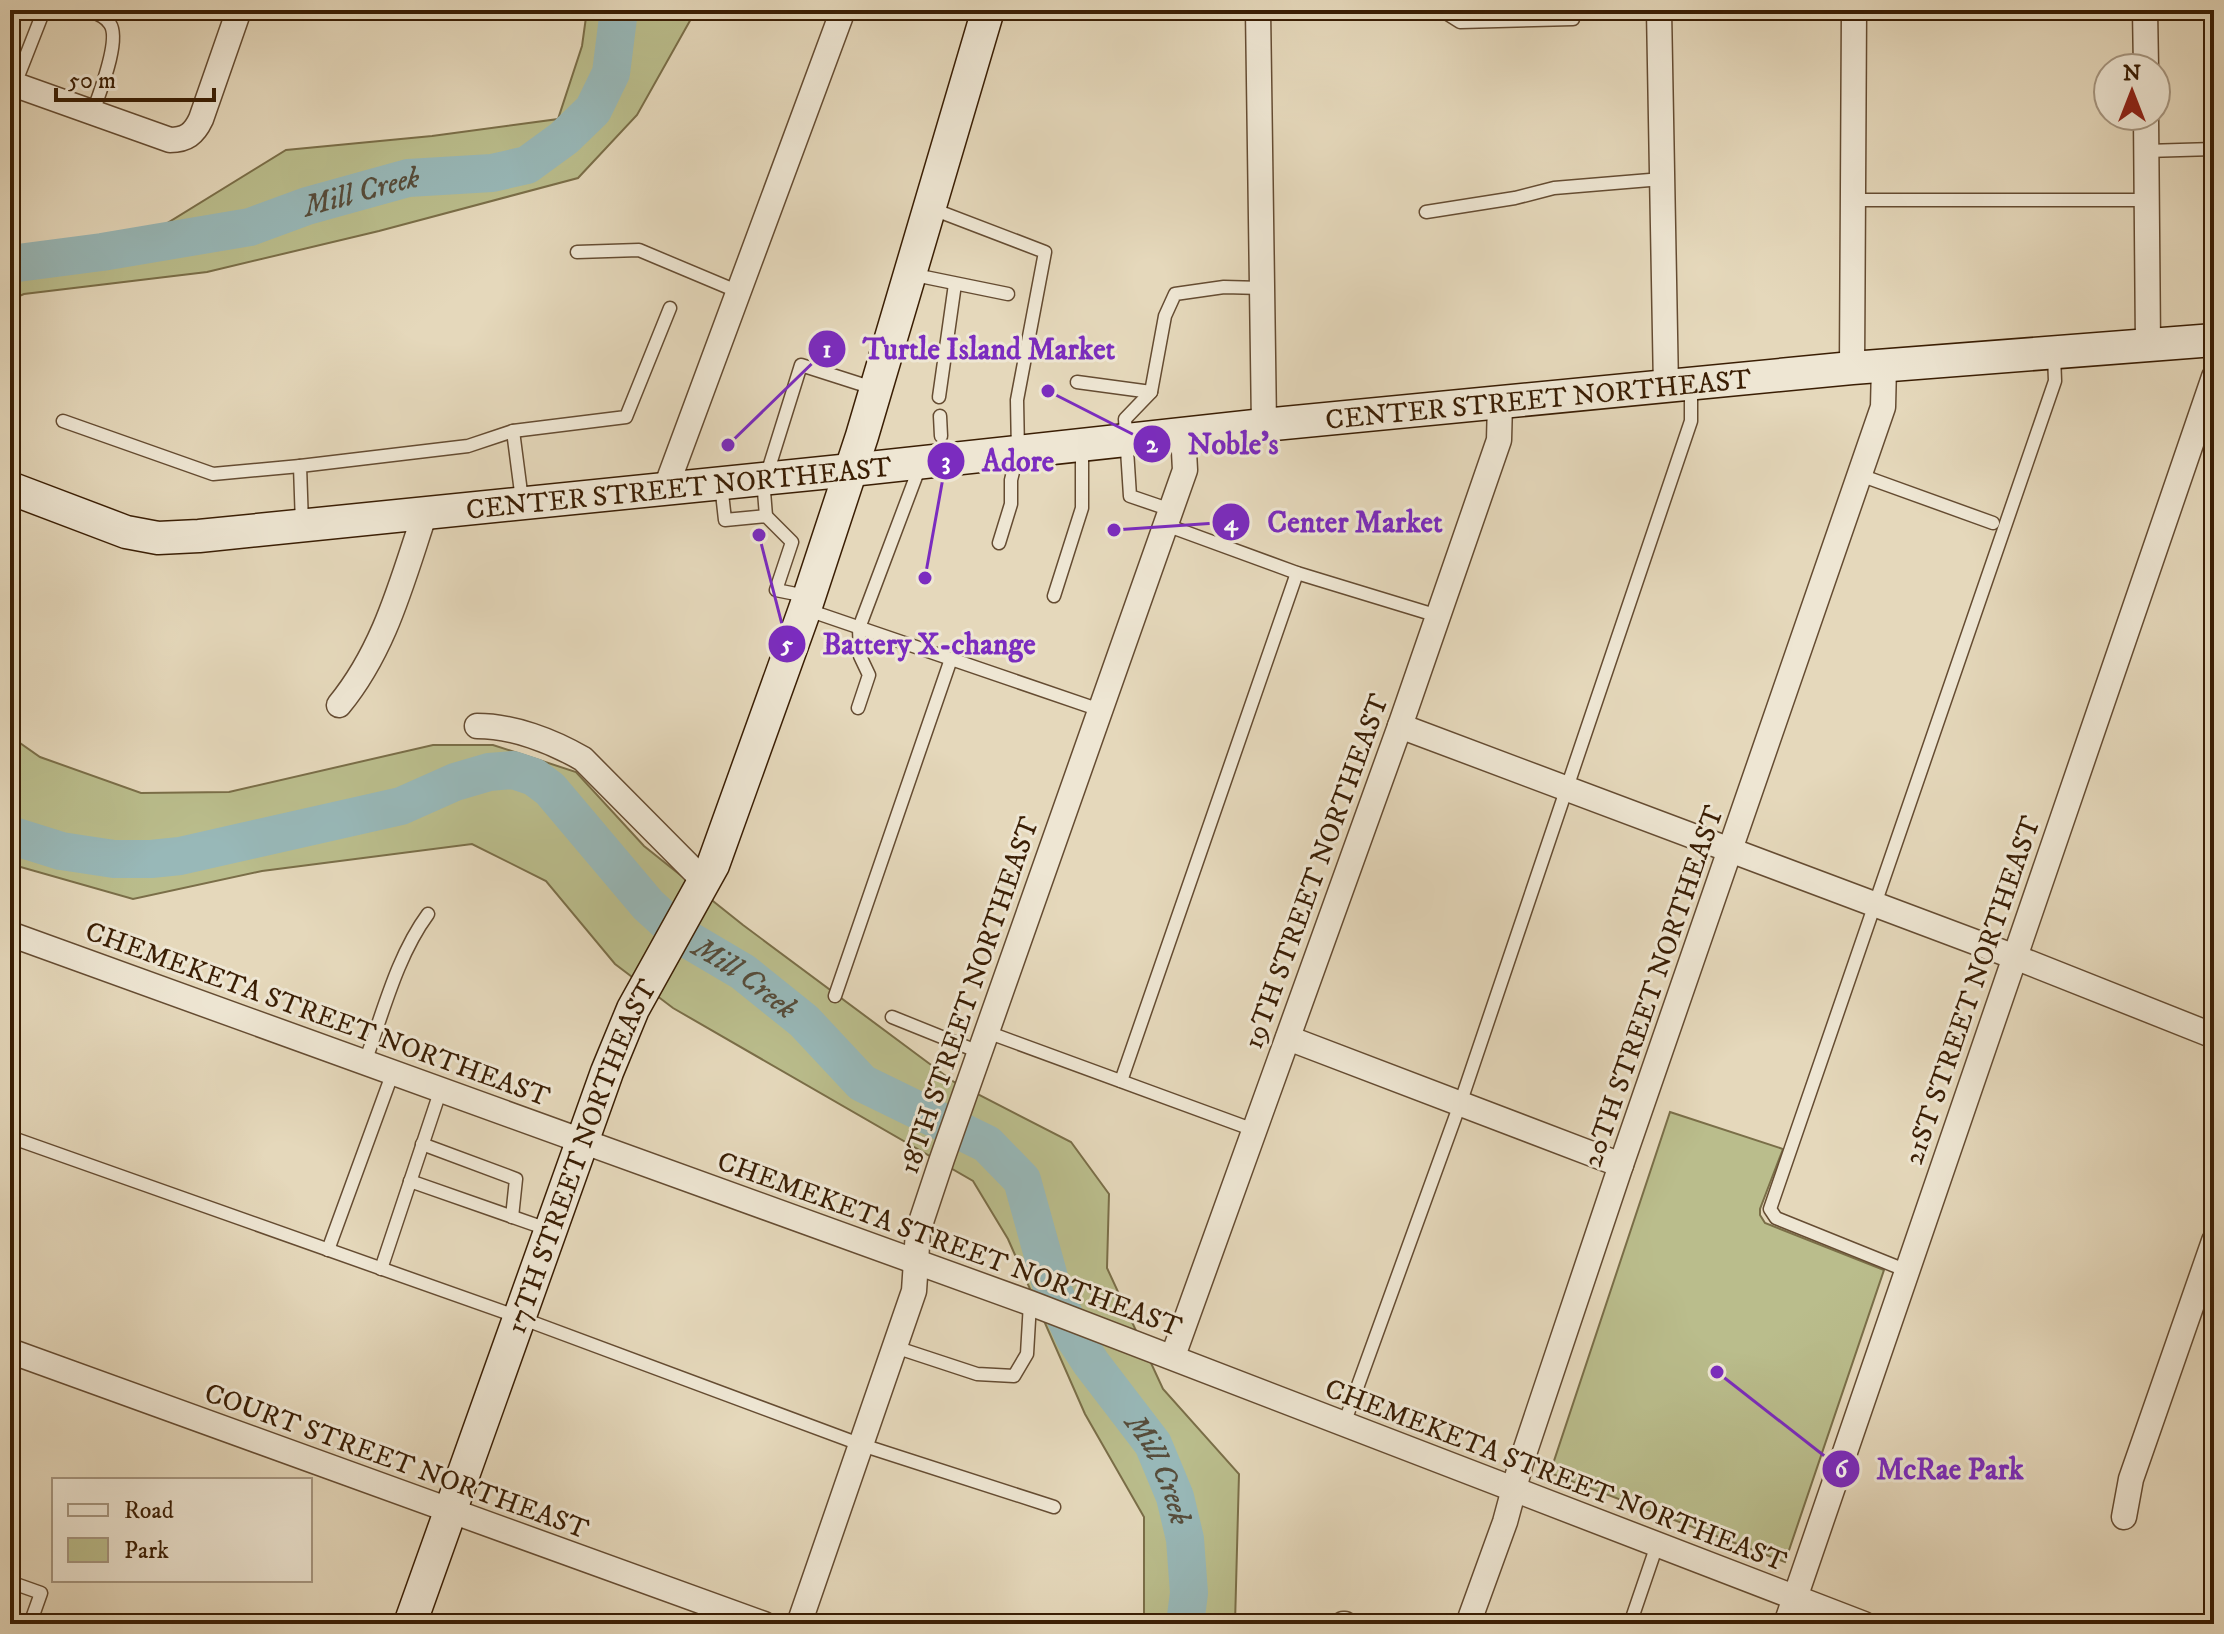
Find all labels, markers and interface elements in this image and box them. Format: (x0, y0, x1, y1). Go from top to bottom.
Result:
scale bar (56, 52, 214, 102)
north arrow (2092, 52, 2172, 132)
text: N (2123, 60, 2141, 87)
text: 50 m (68, 66, 116, 96)
water label: Mill Creek (297, 160, 421, 227)
callout: Turtle Island Market (807, 322, 1131, 376)
text: Turtle Island Market (862, 332, 1116, 369)
text: 1 (823, 335, 832, 365)
street label: CENTER STREET NORTHEAST (1324, 362, 1753, 438)
callout: Noble's (1132, 417, 1295, 471)
text: Noble's (1187, 427, 1279, 464)
text: 2 (1146, 430, 1159, 460)
callout: Adore (926, 434, 1070, 488)
text: Adore (981, 444, 1055, 481)
text: 3 (942, 447, 951, 477)
street label: CENTER STREET NORTHEAST (464, 450, 894, 528)
callout: Center Market (1211, 495, 1459, 549)
text: Center Market (1267, 505, 1443, 542)
text: 4 (1224, 508, 1239, 538)
callout: Battery X-change (767, 617, 1052, 671)
text: Battery X-change (822, 627, 1036, 664)
text: 5 (780, 630, 793, 660)
street label: 19TH STREET NORTHEAST (1236, 689, 1397, 1054)
street label: 20TH STREET NORTHEAST (1575, 801, 1732, 1172)
street label: 18TH STREET NORTHEAST (892, 812, 1047, 1179)
street label: 21ST STREET NORTHEAST (1896, 812, 2049, 1169)
street label: CHEMEKETA STREET NORTHEAST (80, 914, 555, 1115)
water label: Mill Creek (684, 928, 804, 1028)
street label: 17TH STREET NORTHEAST (499, 973, 665, 1339)
street label: CHEMEKETA STREET NORTHEAST (712, 1144, 1187, 1345)
street label: CHEMEKETA STREET NORTHEAST (1320, 1371, 1791, 1580)
street label: COURT STREET NORTHEAST (200, 1375, 593, 1547)
water label: Mill Creek (1115, 1405, 1198, 1529)
callout: McRae Park (1821, 1442, 2040, 1496)
text: McRae Park (1876, 1452, 2025, 1489)
text: 6 (1835, 1455, 1849, 1485)
legend (52, 1478, 312, 1582)
text: Road (124, 1496, 174, 1526)
text: Park (124, 1536, 169, 1566)

